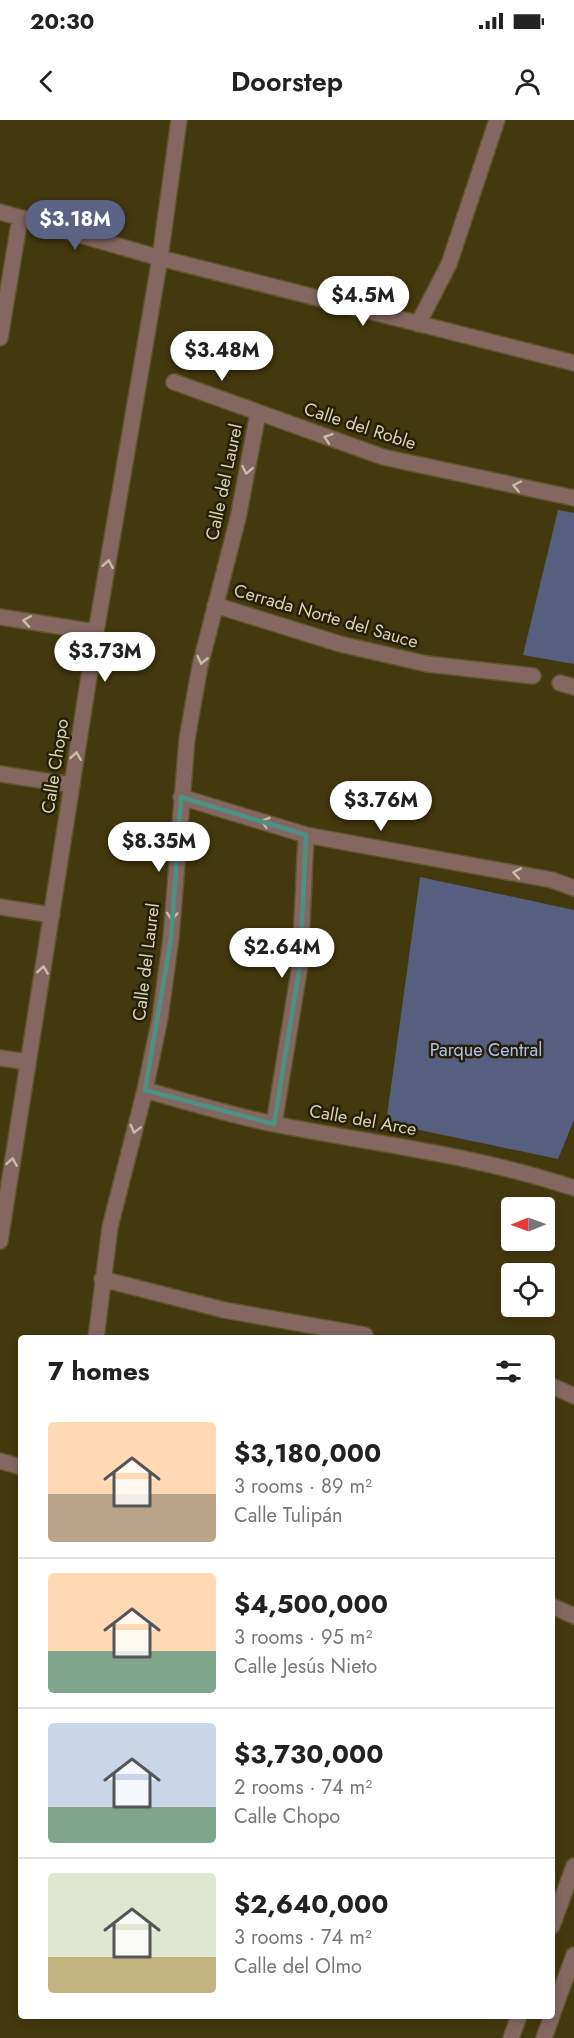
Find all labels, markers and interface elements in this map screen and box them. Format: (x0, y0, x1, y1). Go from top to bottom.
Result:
text: 20:30 (30, 5, 94, 37)
text: Doorstep (231, 62, 343, 101)
icon: back (30, 65, 63, 98)
icon: person (511, 65, 544, 98)
pin: $3.18M (26, 200, 124, 251)
text: $3.18M (39, 205, 111, 234)
pin: $4.5M (321, 276, 405, 327)
text: $4.5M (331, 281, 395, 310)
pin: $3.48M (173, 331, 271, 382)
text: $3.48M (184, 336, 260, 365)
street label: Calle del Roble (301, 396, 419, 456)
street label: Calle del Laurel (199, 421, 249, 543)
one-way arrow (323, 432, 334, 445)
one-way arrow (241, 465, 254, 475)
one-way arrow (512, 480, 522, 493)
one-way arrow (101, 559, 113, 569)
street label: Cerrada Norte del Sauce (231, 577, 421, 655)
one-way arrow (23, 616, 32, 628)
pin: $3.73M (56, 632, 154, 683)
text: $3.73M (68, 637, 142, 666)
one-way arrow (196, 655, 209, 665)
street label: Calle Chopo (35, 717, 75, 815)
one-way arrow (70, 752, 82, 761)
pin: $3.76M (332, 781, 430, 832)
text: $3.76M (344, 786, 418, 815)
one-way arrow (260, 817, 271, 829)
pin: $8.35M (110, 822, 208, 873)
text: $8.35M (122, 827, 196, 856)
one-way arrow (513, 868, 522, 880)
street label: Calle del Laurel (126, 902, 166, 1022)
one-way arrow (166, 911, 179, 921)
pin: $2.64M (233, 928, 331, 979)
text: $2.64M (243, 933, 321, 962)
one-way arrow (36, 965, 49, 975)
park label: Parque Central (430, 1037, 542, 1063)
street label: Calle del Arce (307, 1098, 419, 1142)
one-way arrow (130, 1123, 143, 1133)
one-way arrow (6, 1158, 18, 1167)
north arrow (501, 1197, 555, 1251)
map controls (501, 1197, 555, 1317)
button: locate (501, 1263, 555, 1317)
text: 7 homes (48, 1352, 150, 1390)
icon: filters (492, 1355, 525, 1388)
text: $3,180,000 (234, 1434, 381, 1472)
icon: home (96, 1446, 168, 1518)
text: 3 rooms · 89 m² (234, 1472, 372, 1501)
text: Calle Tulipán (234, 1501, 342, 1530)
text: $4,500,000 (234, 1585, 388, 1623)
icon: home (96, 1597, 168, 1669)
text: 3 rooms · 95 m² (234, 1623, 372, 1652)
text: Calle Jesús Nieto (234, 1652, 377, 1681)
text: $3,730,000 (234, 1735, 383, 1773)
icon: home (96, 1747, 168, 1819)
text: 2 rooms · 74 m² (234, 1773, 372, 1802)
text: Calle Chopo (234, 1802, 340, 1831)
text: $2,640,000 (234, 1885, 388, 1923)
icon: home (96, 1897, 168, 1969)
text: 3 rooms · 74 m² (234, 1923, 372, 1952)
text: Calle del Olmo (234, 1952, 362, 1981)

